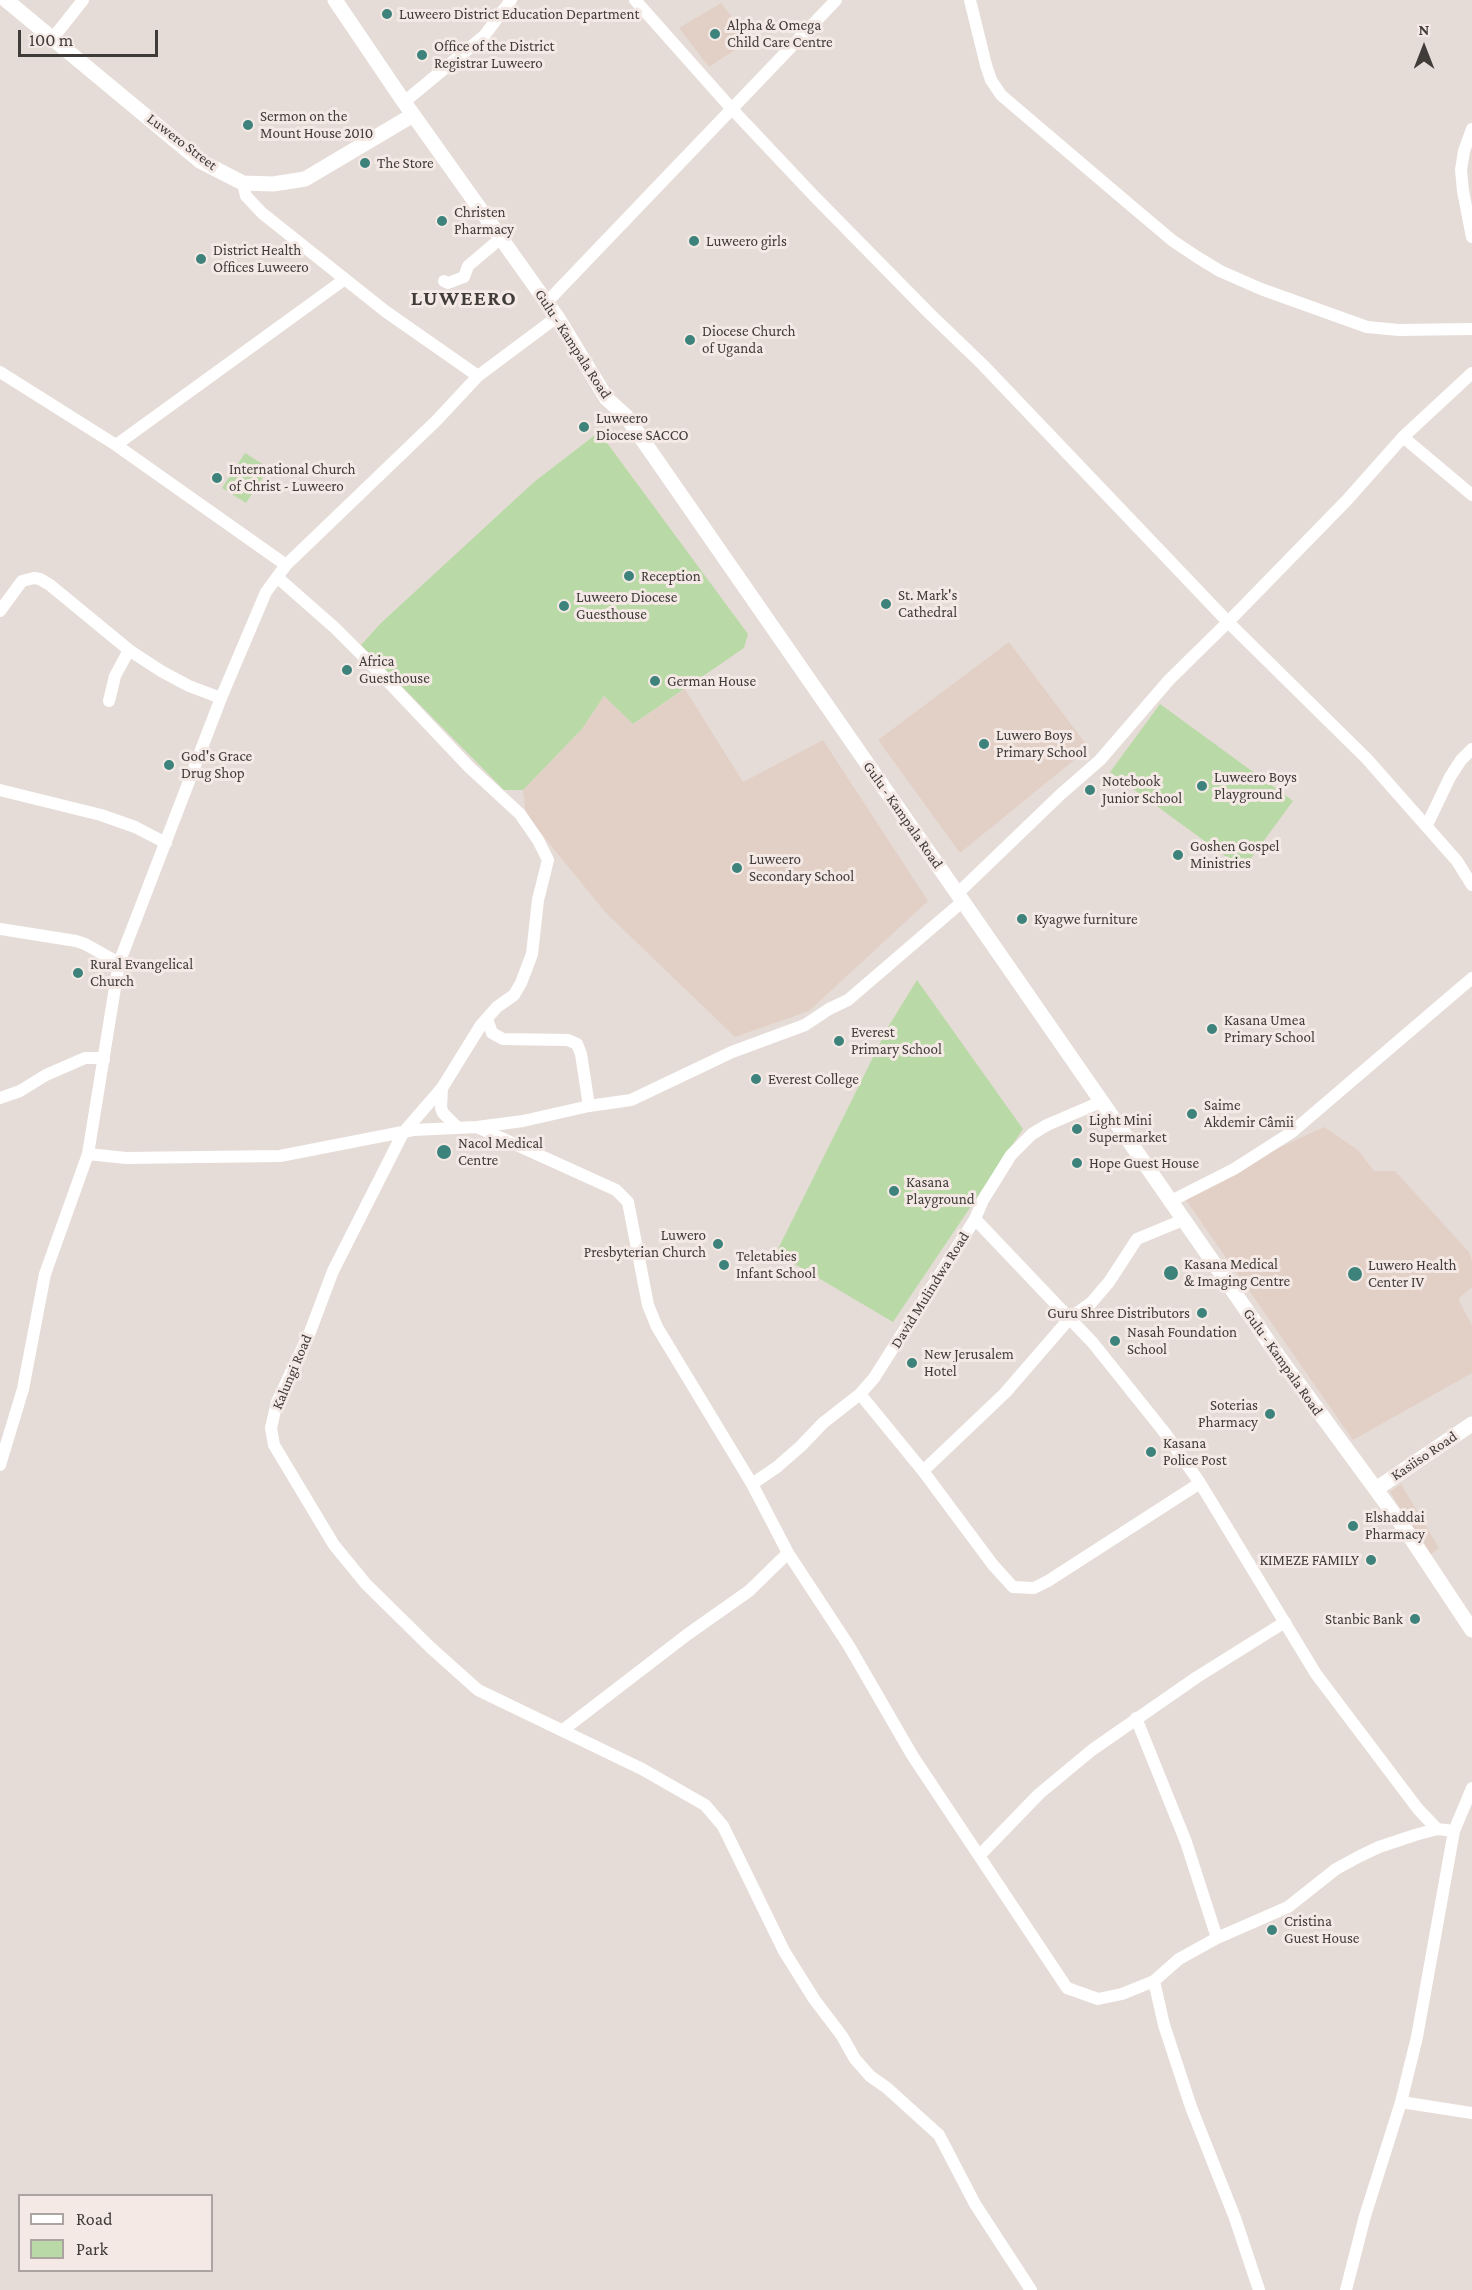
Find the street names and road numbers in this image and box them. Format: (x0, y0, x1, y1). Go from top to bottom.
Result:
street label: Luwero Street (143, 110, 221, 174)
street label: Gulu - Kampala Road (531, 286, 615, 402)
street label: Gulu - Kampala Road (859, 758, 947, 872)
street label: David Mulindwa Road (887, 1229, 973, 1351)
street label: Gulu - Kampala Road (1239, 1305, 1327, 1419)
street label: Kalungi Road (268, 1332, 316, 1412)
street label: Kasiiso Road (1388, 1427, 1460, 1485)

